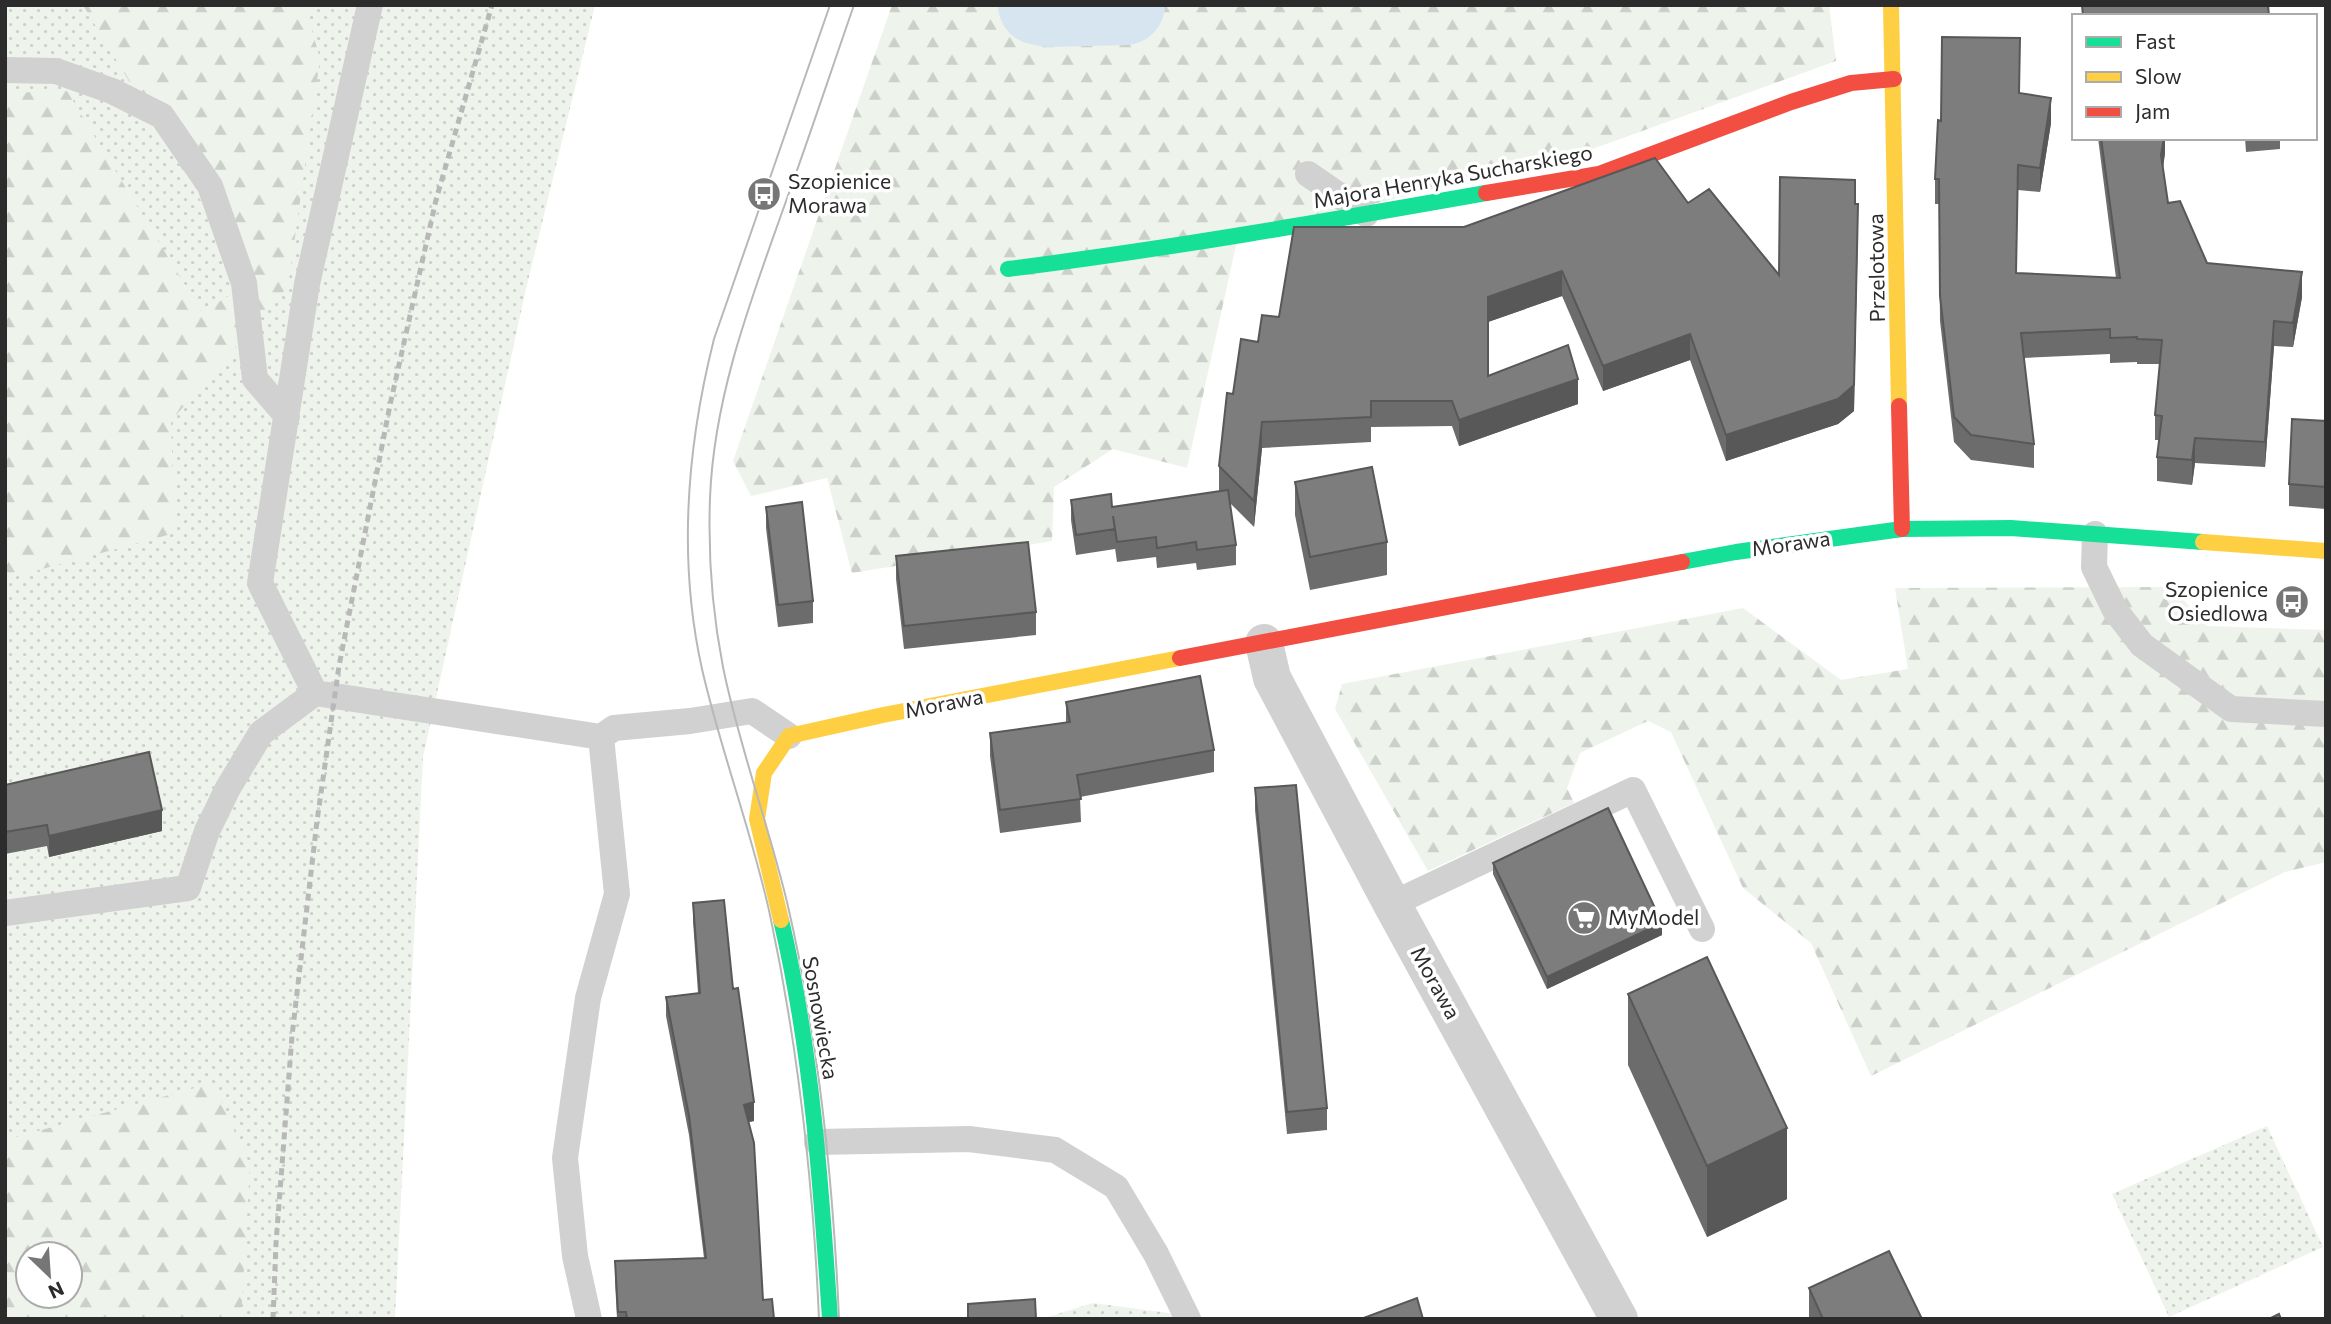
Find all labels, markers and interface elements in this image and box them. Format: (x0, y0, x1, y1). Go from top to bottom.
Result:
legend (2072, 14, 2317, 140)
text: Fast (2135, 28, 2176, 53)
text: Slow (2135, 63, 2182, 88)
text: Jam (2135, 98, 2170, 123)
street label: Majora Henryka Sucharskiego (1311, 139, 1594, 212)
place label: Szopienice Morawa (788, 168, 891, 217)
bus stop icon: Szopienice Morawa (745, 175, 783, 213)
street label: Przelotowa (1862, 213, 1889, 323)
street label: Morawa (1750, 525, 1832, 560)
place label: Szopienice Osiedlowa (2165, 576, 2268, 625)
bus stop icon: Szopienice Osiedlowa (2273, 583, 2311, 621)
street label: Morawa (903, 683, 985, 722)
supermarket icon: MyModel (1565, 899, 1603, 937)
place label: MyModel (1608, 904, 1699, 929)
street label: Morawa (1406, 942, 1466, 1023)
street label: Sosnowiecka (798, 954, 845, 1081)
north arrow (14, 1240, 84, 1310)
text: N (45, 1277, 68, 1304)

